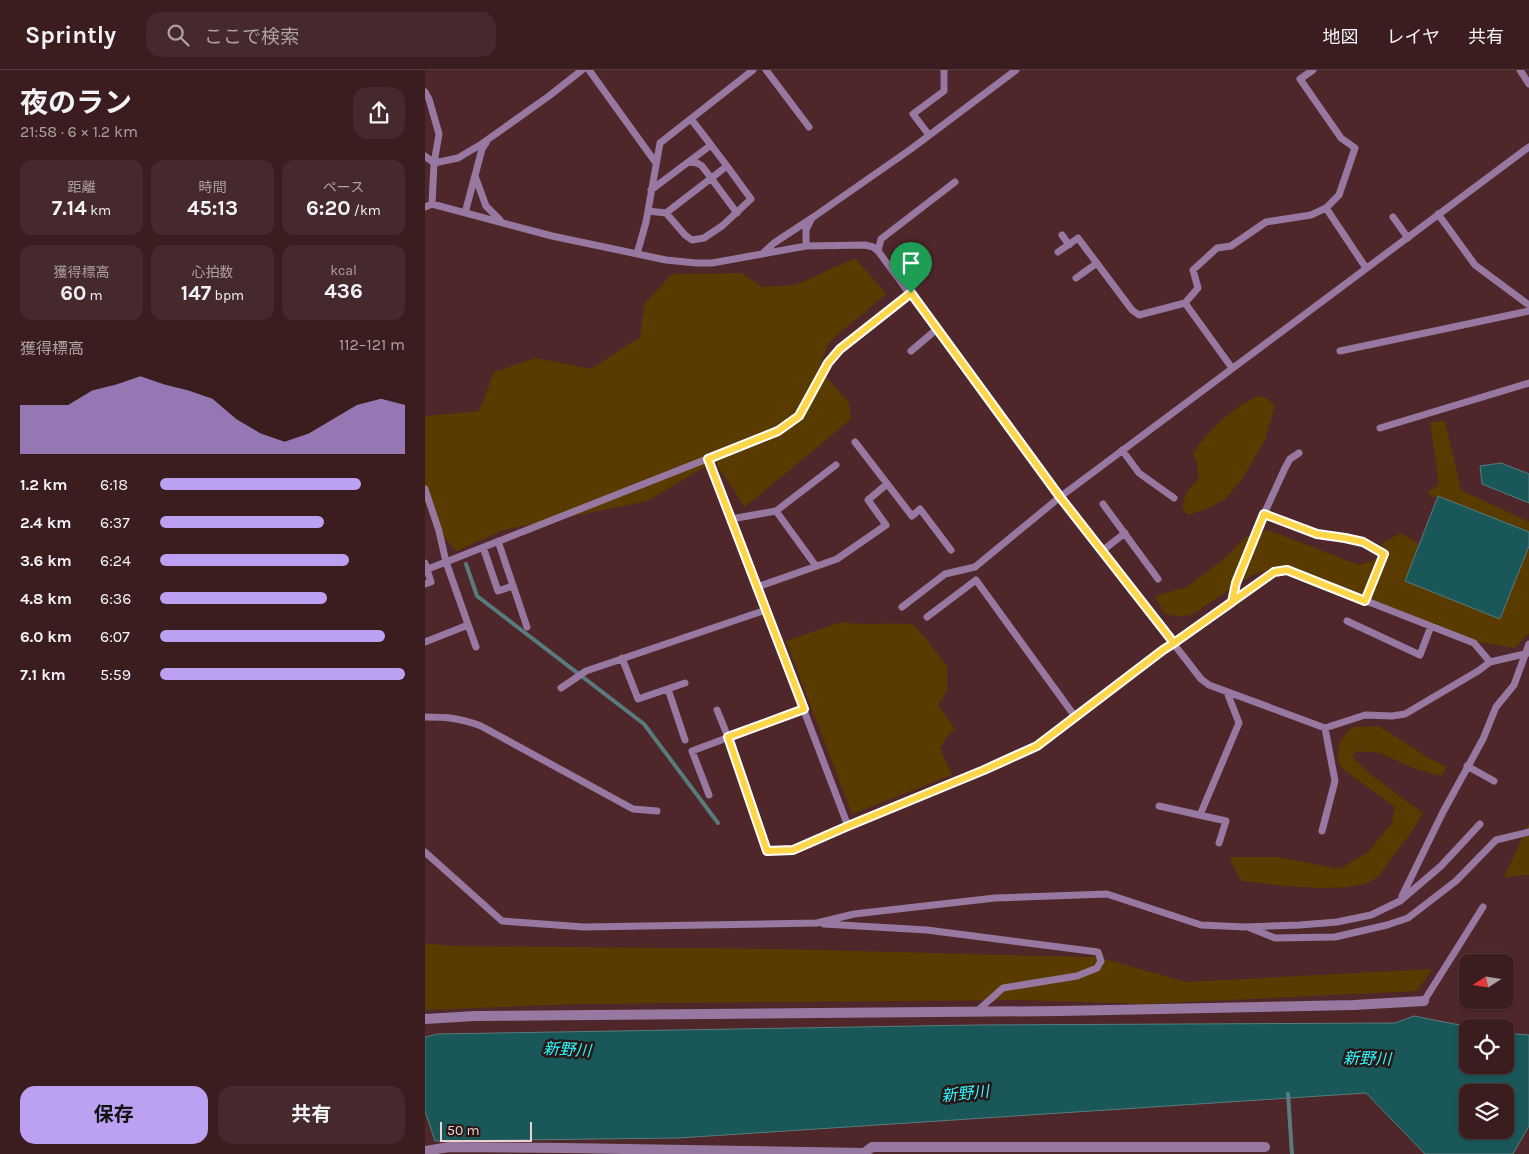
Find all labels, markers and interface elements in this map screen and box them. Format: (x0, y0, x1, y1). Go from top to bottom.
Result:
search box (146, 12, 496, 57)
text: Sprintly (25, 21, 116, 49)
icon: search (164, 21, 192, 49)
text: ここで検索 (204, 26, 299, 48)
text: 地図 (1323, 26, 1359, 48)
text: レイヤ (1387, 26, 1440, 48)
text: 共有 (1468, 26, 1504, 48)
text: 夜のラン (20, 86, 132, 119)
button: share (353, 87, 405, 139)
text: 21:58 · 6 × 1.2 km (20, 122, 138, 141)
text: 距離 (68, 179, 96, 196)
text: 時間 (199, 179, 227, 196)
text: ペース (323, 179, 364, 196)
text: 7.14 (52, 196, 87, 220)
text: 45:13 (187, 196, 238, 220)
text: 6:20 (306, 196, 351, 220)
text: km (87, 202, 111, 219)
text: /km (351, 202, 381, 219)
pin (890, 242, 932, 293)
icon: arrive (897, 249, 925, 277)
text: kcal (330, 262, 357, 279)
text: 獲得標高 (54, 264, 110, 281)
text: 心拍数 (192, 264, 234, 281)
text: 436 (324, 279, 363, 303)
text: 60 (60, 281, 86, 305)
text: 147 (181, 281, 211, 305)
text: m (86, 287, 103, 304)
text: bpm (211, 287, 244, 304)
text: 112–121 m (339, 335, 405, 354)
text: 獲得標高 (20, 339, 84, 358)
text: 1.2 km (20, 475, 68, 494)
text: 6:18 (100, 475, 128, 494)
text: 2.4 km (20, 513, 71, 532)
text: 6:37 (100, 513, 130, 532)
text: 3.6 km (20, 551, 72, 570)
text: 6:24 (100, 551, 131, 570)
text: 4.8 km (20, 589, 72, 608)
text: 6:36 (100, 589, 131, 608)
text: 6.0 km (20, 627, 72, 646)
text: 6:07 (100, 627, 130, 646)
text: 7.1 km (20, 665, 66, 684)
text: 5:59 (100, 665, 131, 684)
north arrow (1459, 954, 1514, 1009)
map controls (1459, 954, 1514, 1139)
button: locate (1459, 1019, 1514, 1074)
water label: 新野川 (543, 1039, 593, 1060)
water label: 新野川 (1343, 1049, 1393, 1068)
water label: 新野川 (940, 1081, 992, 1105)
button: layers (1459, 1084, 1514, 1139)
button: 保存 (20, 1086, 208, 1144)
button: 共有 (218, 1086, 405, 1144)
scale bar (440, 1119, 533, 1142)
text: 50 m (447, 1122, 480, 1139)

